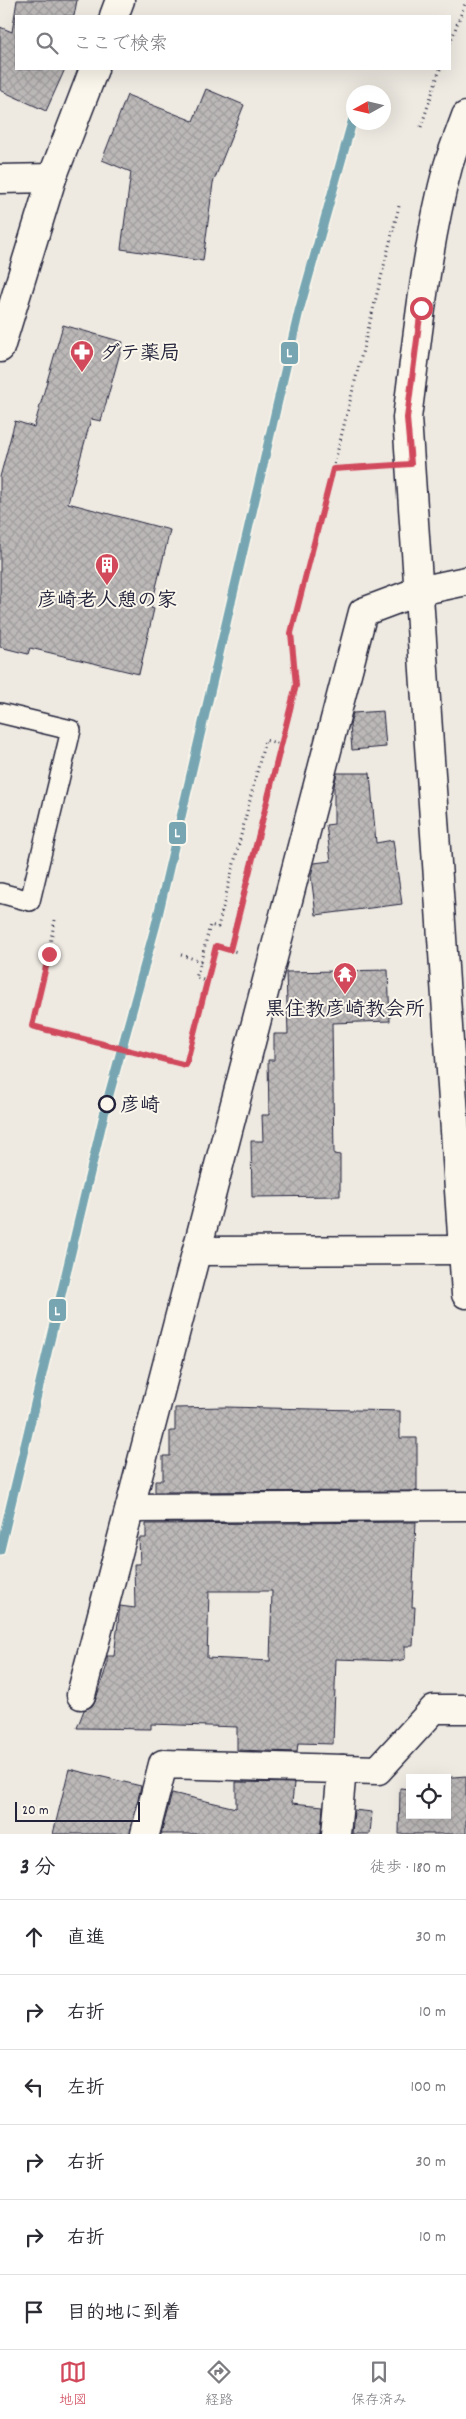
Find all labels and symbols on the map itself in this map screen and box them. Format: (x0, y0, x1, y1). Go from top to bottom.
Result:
north arrow (346, 85, 391, 130)
route start (410, 297, 433, 320)
pharmacy icon: ダテ薬局 (69, 339, 95, 373)
place label: ダテ薬局 (100, 341, 180, 369)
line badge: L (280, 341, 299, 365)
text: L (286, 344, 292, 364)
building icon: 彦崎老人憩の家 (94, 552, 120, 586)
place label: 彦崎老人憩の家 (37, 588, 177, 616)
line badge: L (168, 821, 187, 845)
text: L (174, 824, 180, 844)
route end (38, 943, 61, 966)
temple icon: 黒住教彦崎教会所 (332, 961, 358, 995)
place label: 黒住教彦崎教会所 (265, 997, 425, 1025)
place label: 彦崎 (120, 1093, 160, 1121)
marker: 彦崎 (98, 1095, 116, 1113)
line badge: L (48, 1298, 67, 1322)
text: L (54, 1302, 60, 1322)
scale bar (15, 1799, 140, 1822)

